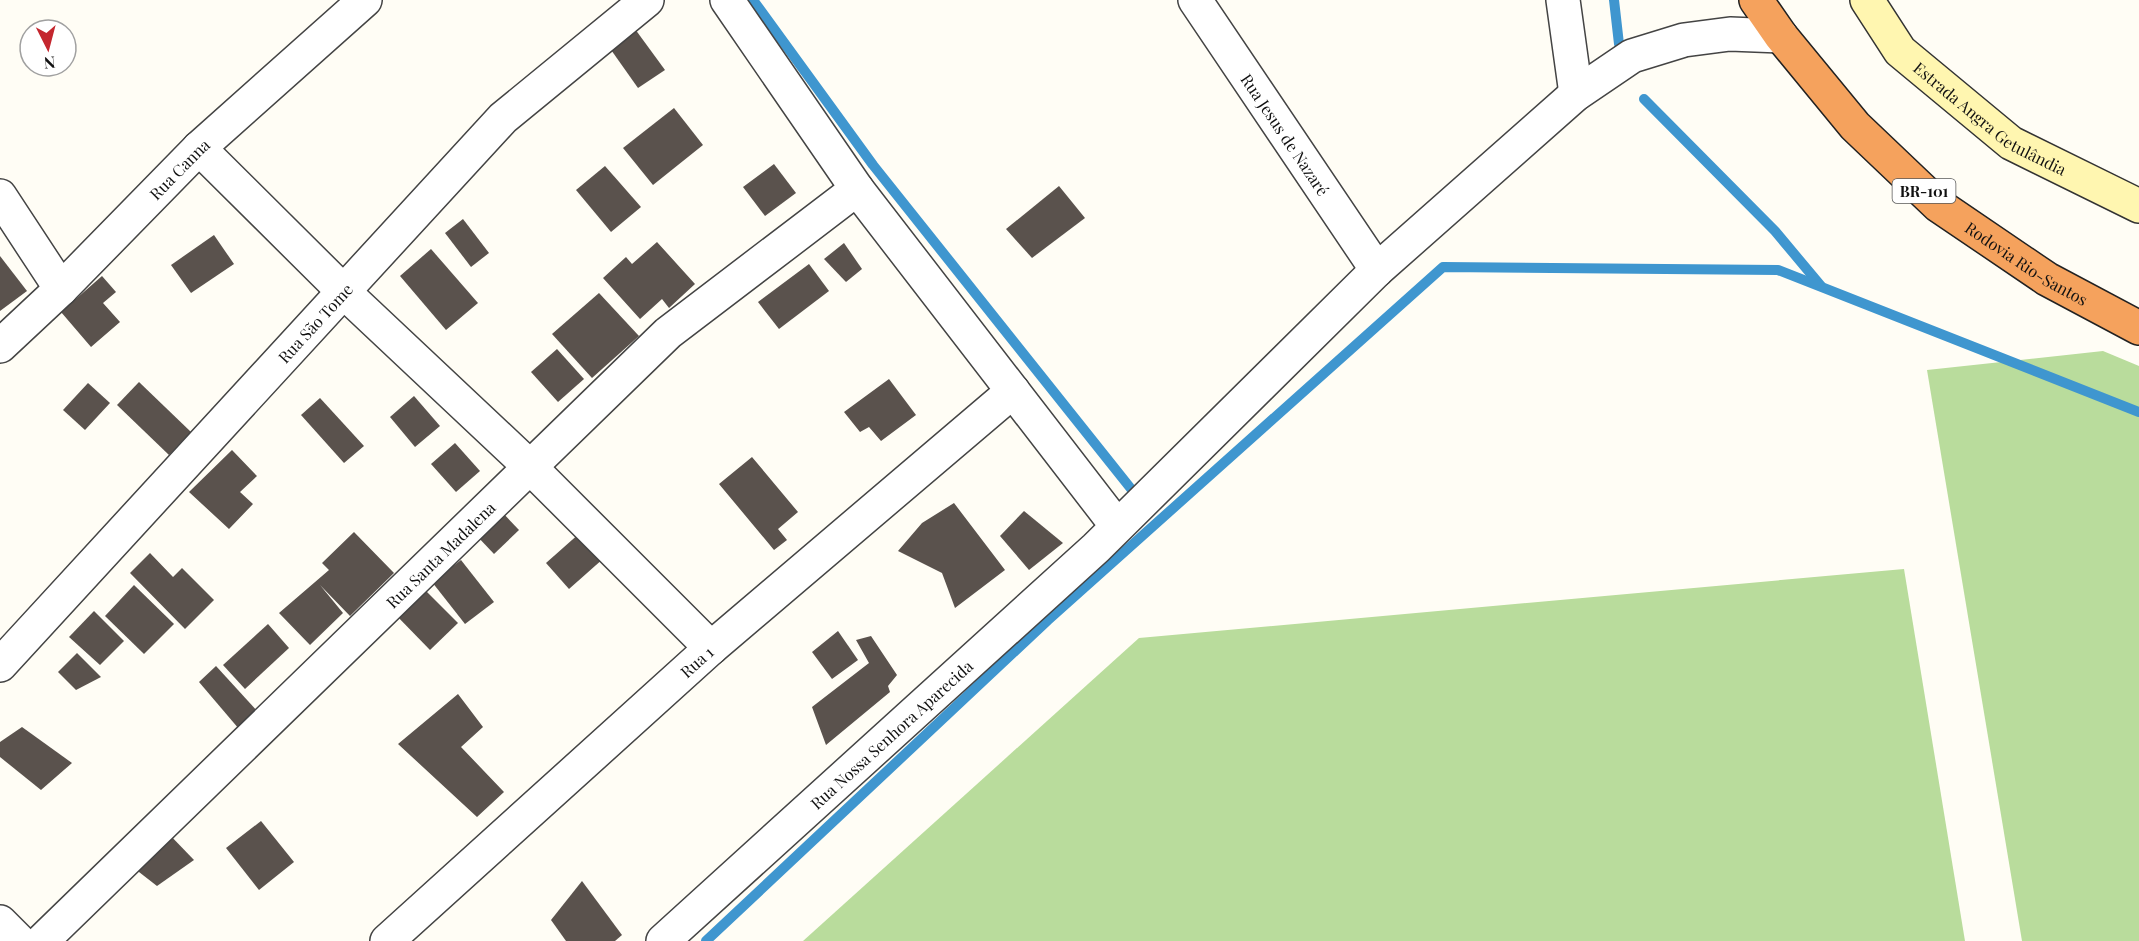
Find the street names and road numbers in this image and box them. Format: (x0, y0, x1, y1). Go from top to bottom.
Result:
street label: Estrada Angra Getulândia (1910, 57, 2070, 179)
street label: Rua Jesus de Nazaré (1237, 69, 1334, 199)
street label: Rua Canna (144, 134, 213, 204)
road number: BR-101 (1892, 179, 1956, 203)
street label: Rodovia Rio-Santos (1962, 216, 2092, 309)
street label: Rua São Tome (273, 279, 357, 367)
street label: Rua Santa Madalena (381, 497, 499, 612)
street label: Rua 1 (675, 641, 717, 682)
street label: Rua Nossa Senhora Aparecida (805, 655, 977, 813)

